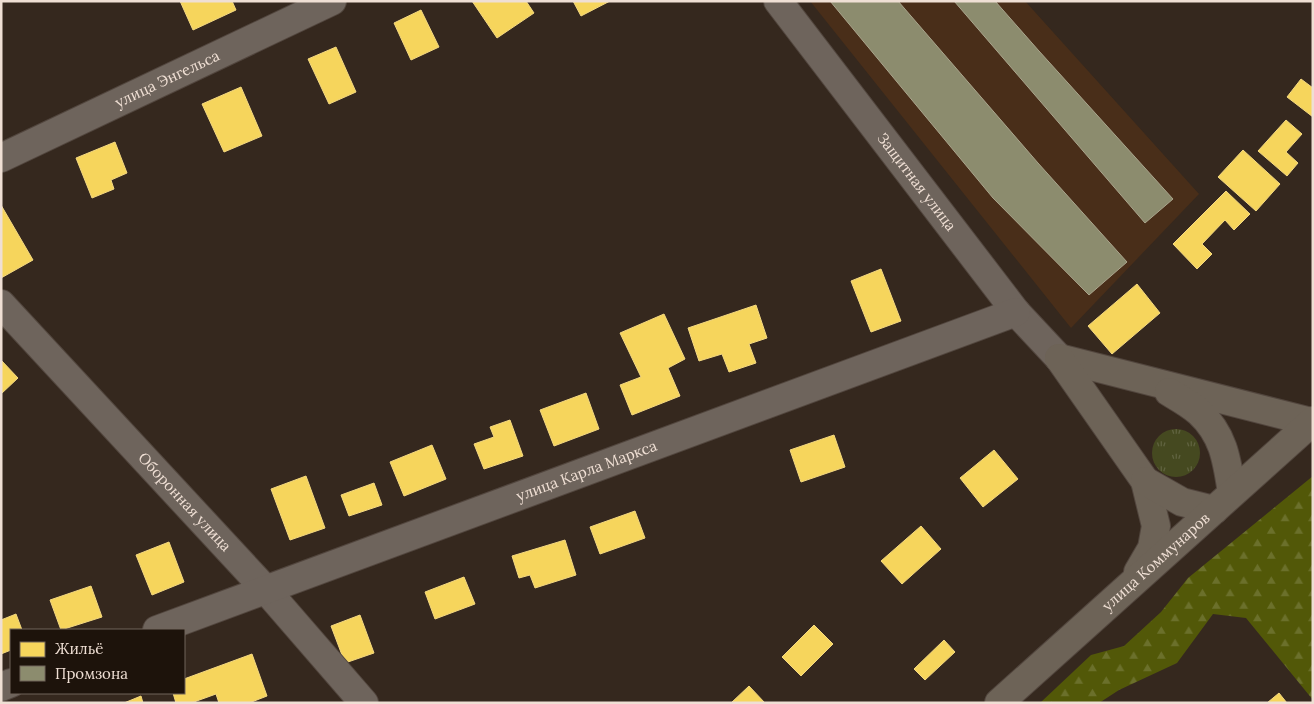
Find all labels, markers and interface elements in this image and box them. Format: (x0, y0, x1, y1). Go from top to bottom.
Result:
street label: улица Энгельса (112, 46, 223, 112)
street label: Защитная улица (873, 129, 961, 235)
street label: улица Карла Маркса (513, 436, 660, 505)
street label: Оборонная улица (134, 448, 236, 555)
street label: улица Коммунаров (1098, 508, 1214, 615)
legend (10, 629, 185, 694)
text: Жильё (55, 639, 103, 658)
text: Промзона (55, 664, 128, 683)

